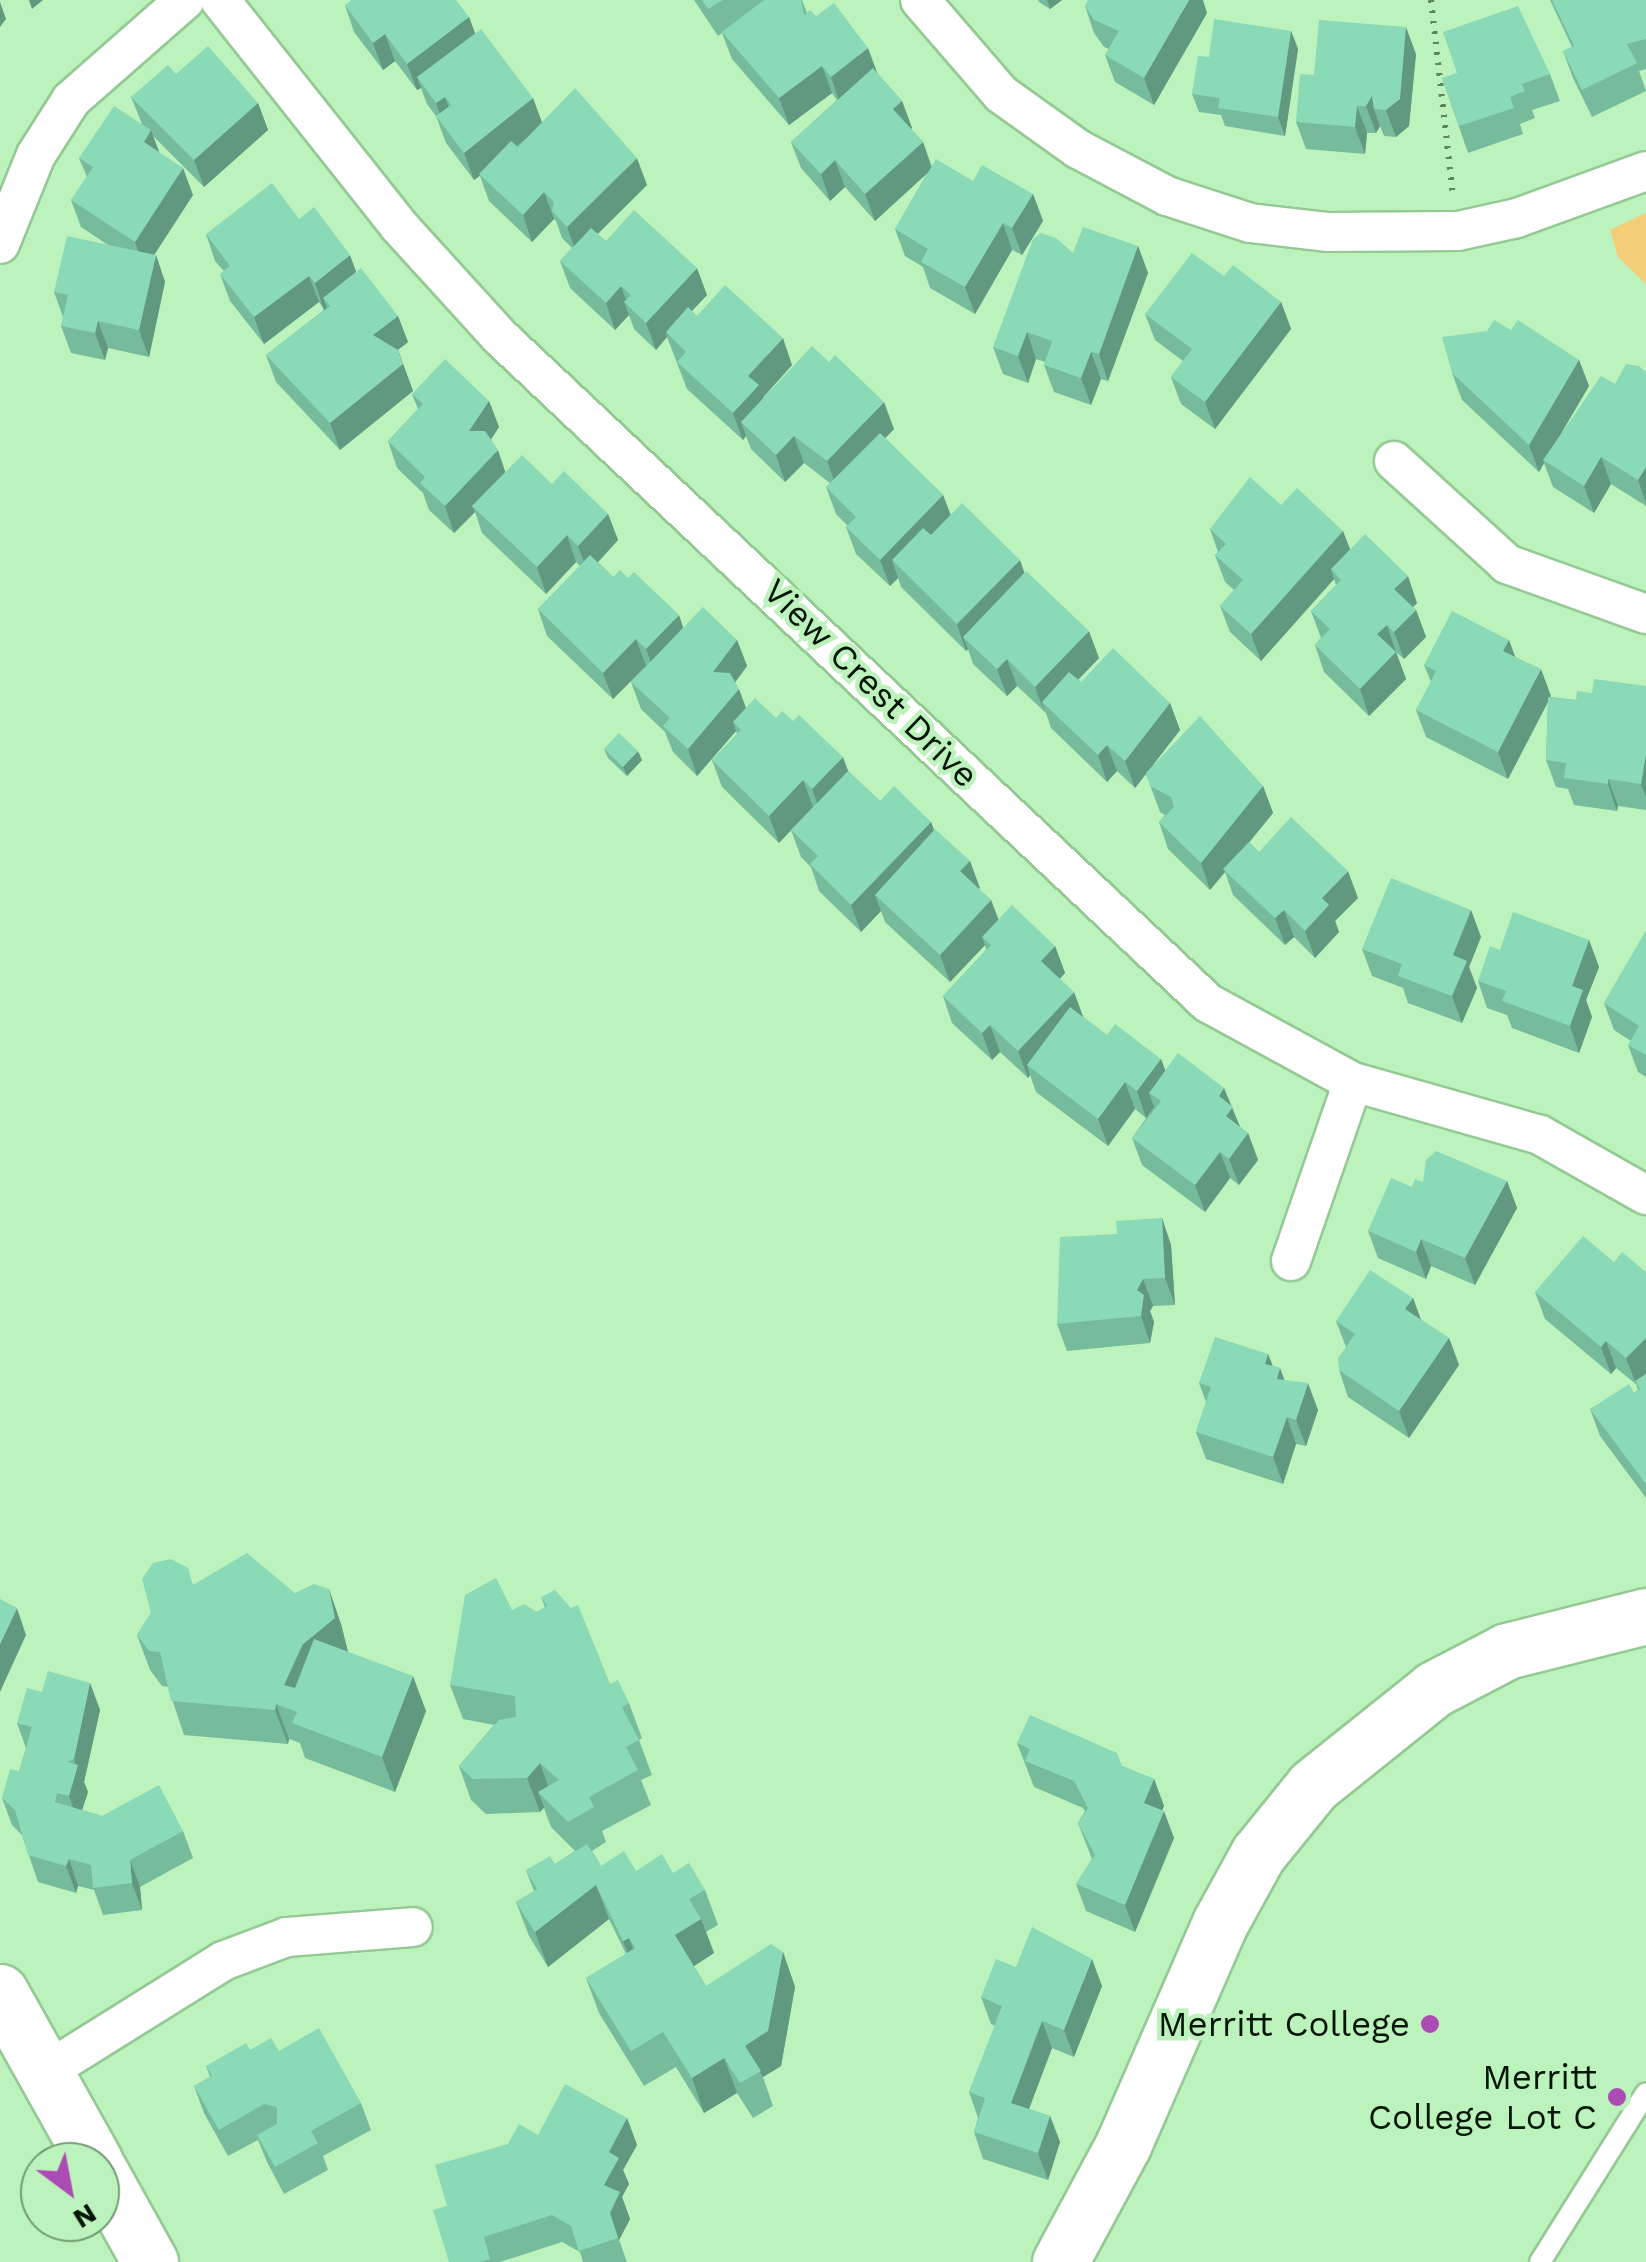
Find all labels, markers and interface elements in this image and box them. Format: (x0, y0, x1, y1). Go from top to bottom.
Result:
street label: View Crest Drive (755, 570, 987, 796)
place label: Merritt College (1158, 2003, 1410, 2045)
marker: Merritt College (1419, 2013, 1441, 2035)
place label: Merritt College Lot C (1368, 2056, 1597, 2138)
marker: Merritt College Lot C (1606, 2086, 1628, 2108)
north arrow (20, 2142, 120, 2242)
text: N (68, 2197, 103, 2236)

